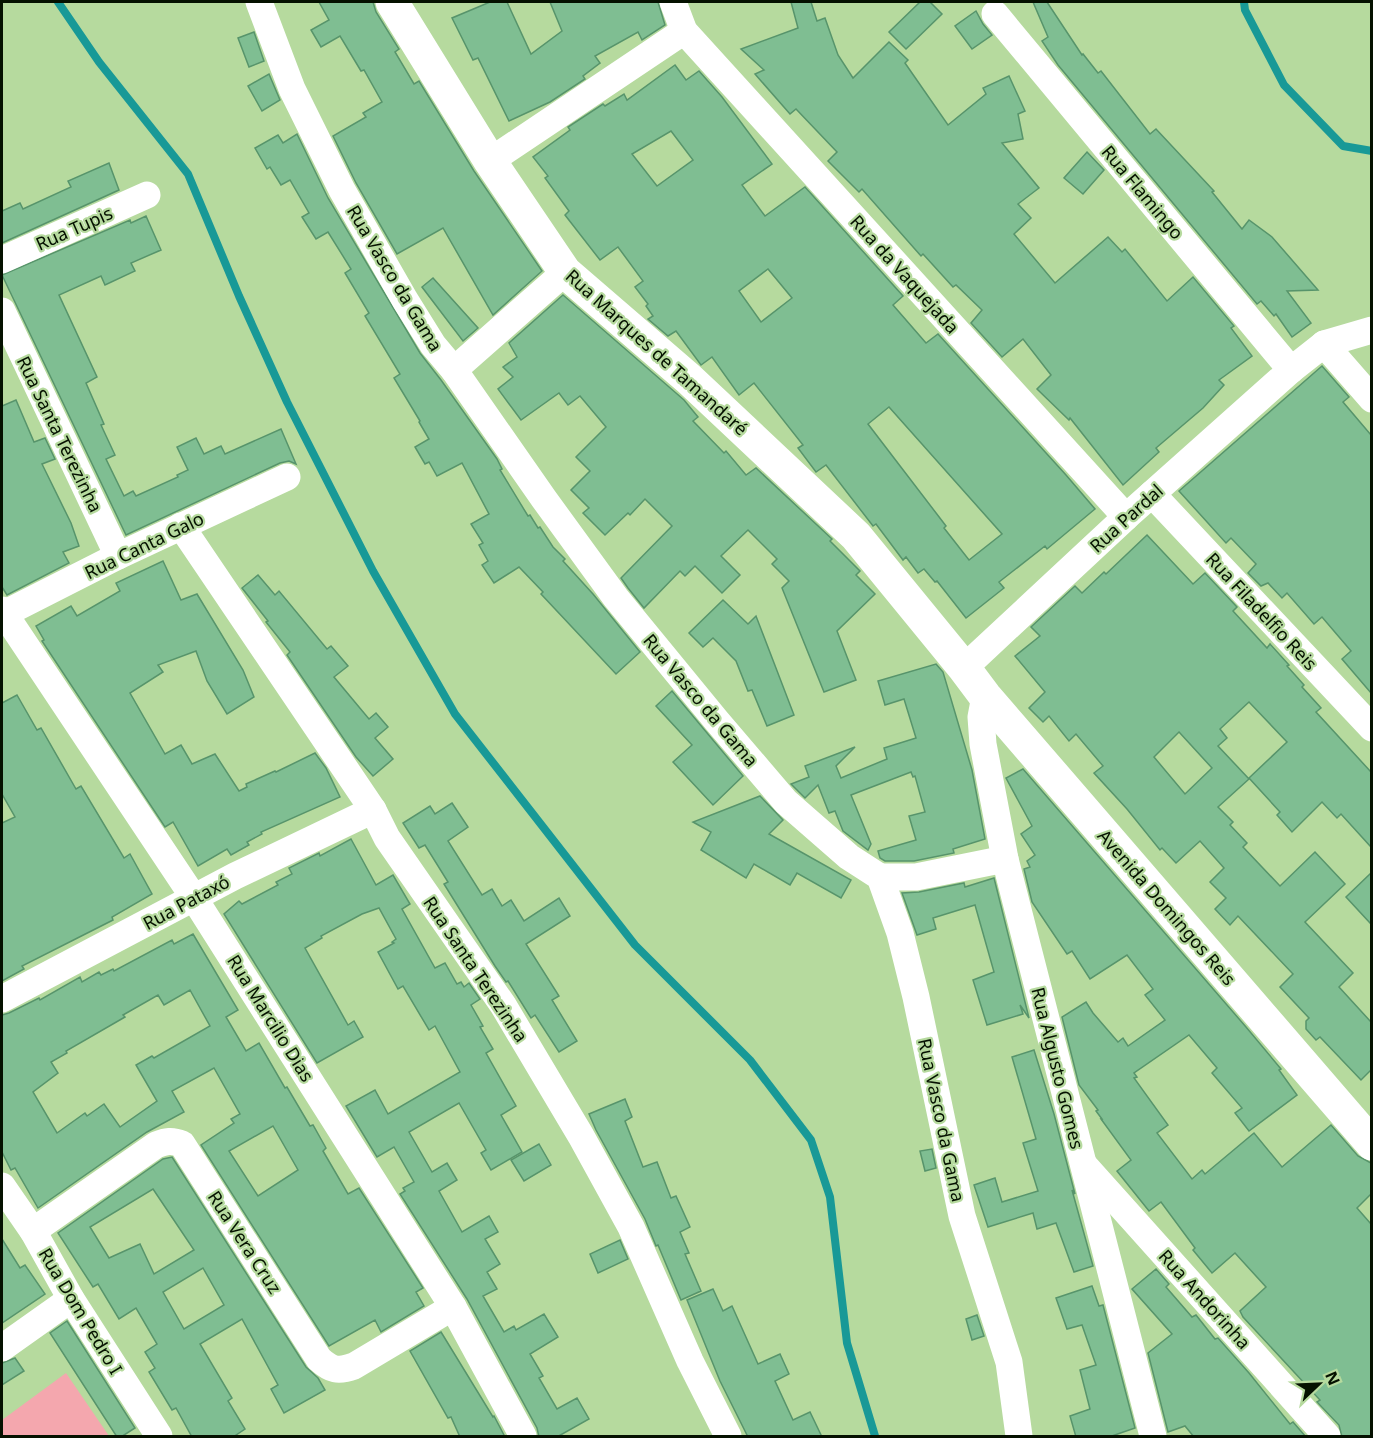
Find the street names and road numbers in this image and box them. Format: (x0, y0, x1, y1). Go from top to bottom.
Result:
street label: Rua Flamingo (1097, 140, 1189, 244)
street label: Rua Tupis (32, 200, 116, 256)
street label: Rua Vasco da Gama (342, 200, 448, 356)
street label: Rua da Vaquejada (845, 210, 965, 338)
street label: Rua Marques de Tamandaré (561, 264, 753, 440)
street label: Rua Santa Terezinha (12, 352, 108, 516)
street label: Rua Pardal (1084, 479, 1168, 557)
street label: Rua Canta Galo (80, 506, 208, 584)
street label: Rua Filadelfio Reis (1201, 547, 1323, 675)
street label: Rua Vasco da Gama (638, 629, 764, 771)
street label: Avenida Domingos Reis (1093, 824, 1241, 990)
street label: Rua Pataxó (139, 869, 233, 935)
street label: Rua Santa Terezinha (418, 891, 534, 1047)
street label: Rua Marcilio Dias (222, 950, 320, 1086)
street label: Rua Algusto Gomes (1026, 985, 1090, 1151)
street label: Rua Vasco da Gama (913, 1036, 971, 1204)
street label: Rua Vera Cruz (203, 1186, 287, 1298)
street label: Rua Dom Pedro I (34, 1243, 128, 1379)
street label: Rua Andorinha (1154, 1244, 1256, 1354)

